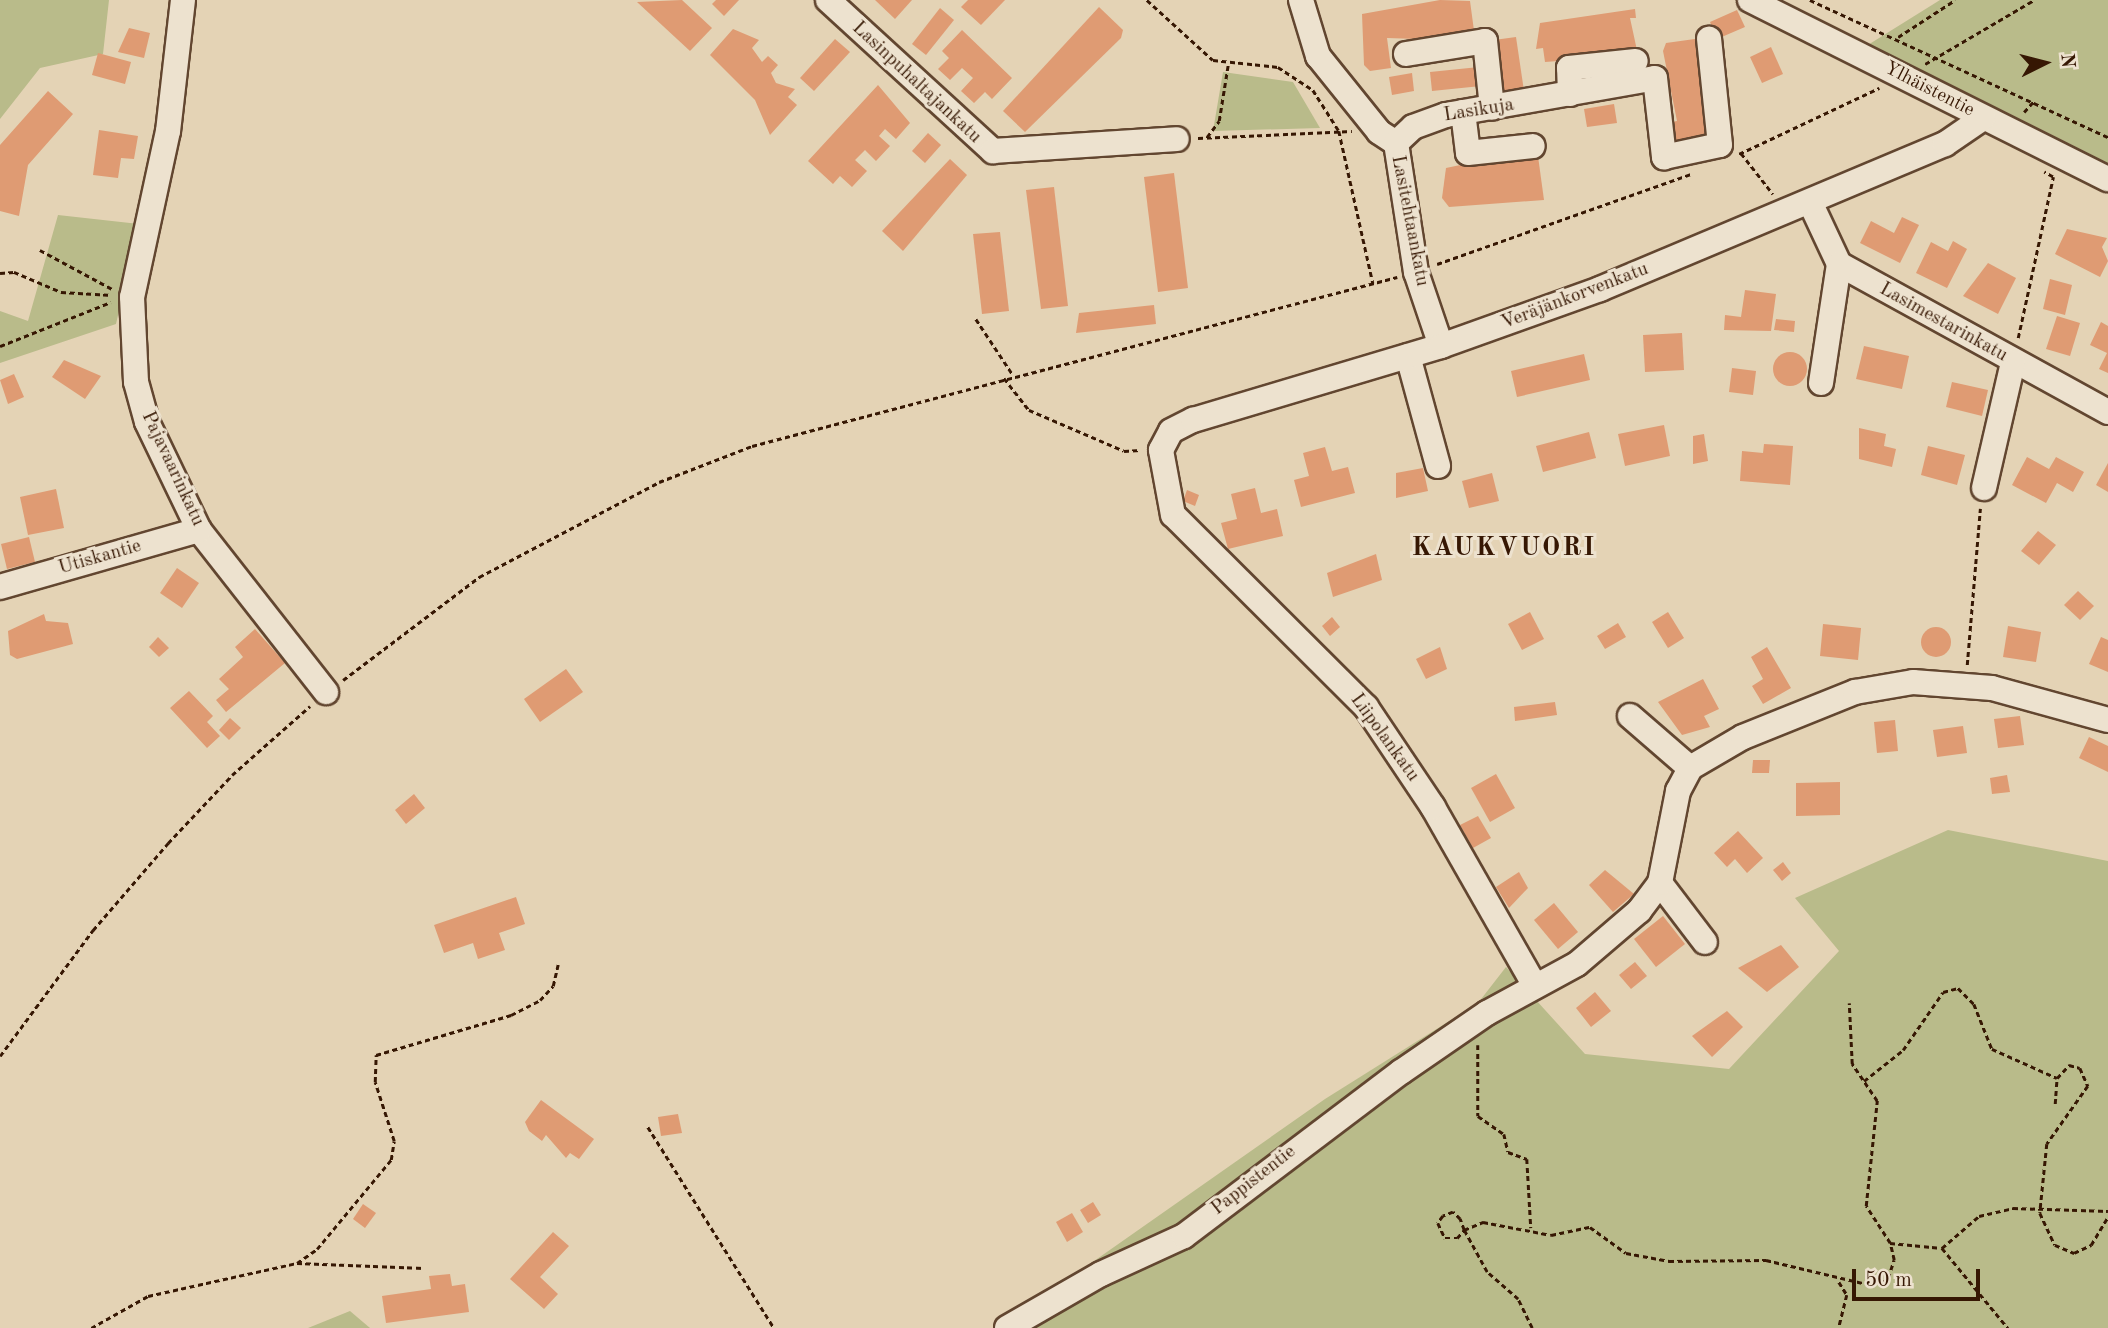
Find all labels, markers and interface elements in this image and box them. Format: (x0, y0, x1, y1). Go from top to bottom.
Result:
street label: Lasinpuhaltajankatu (847, 17, 985, 149)
north arrow (2010, 28, 2080, 98)
text: N (2056, 53, 2077, 69)
street label: Ylhäistentie (1880, 58, 1978, 122)
street label: Lasikuja (1442, 94, 1516, 128)
street label: Lasitehtaankatu (1385, 154, 1433, 288)
street label: Veräjänkorvenkatu (1498, 258, 1652, 336)
street label: Lasimestarinkatu (1875, 278, 2011, 368)
street label: Pajavaarinkatu (136, 408, 208, 530)
district label: KAUKVUORI (1413, 533, 1595, 565)
street label: Utiskantie (56, 535, 144, 581)
street label: Liipolankatu (1344, 690, 1424, 786)
street label: Pappistentie (1207, 1141, 1301, 1221)
scale bar (1856, 1254, 1984, 1298)
text: 50 m (1865, 1270, 1912, 1291)

